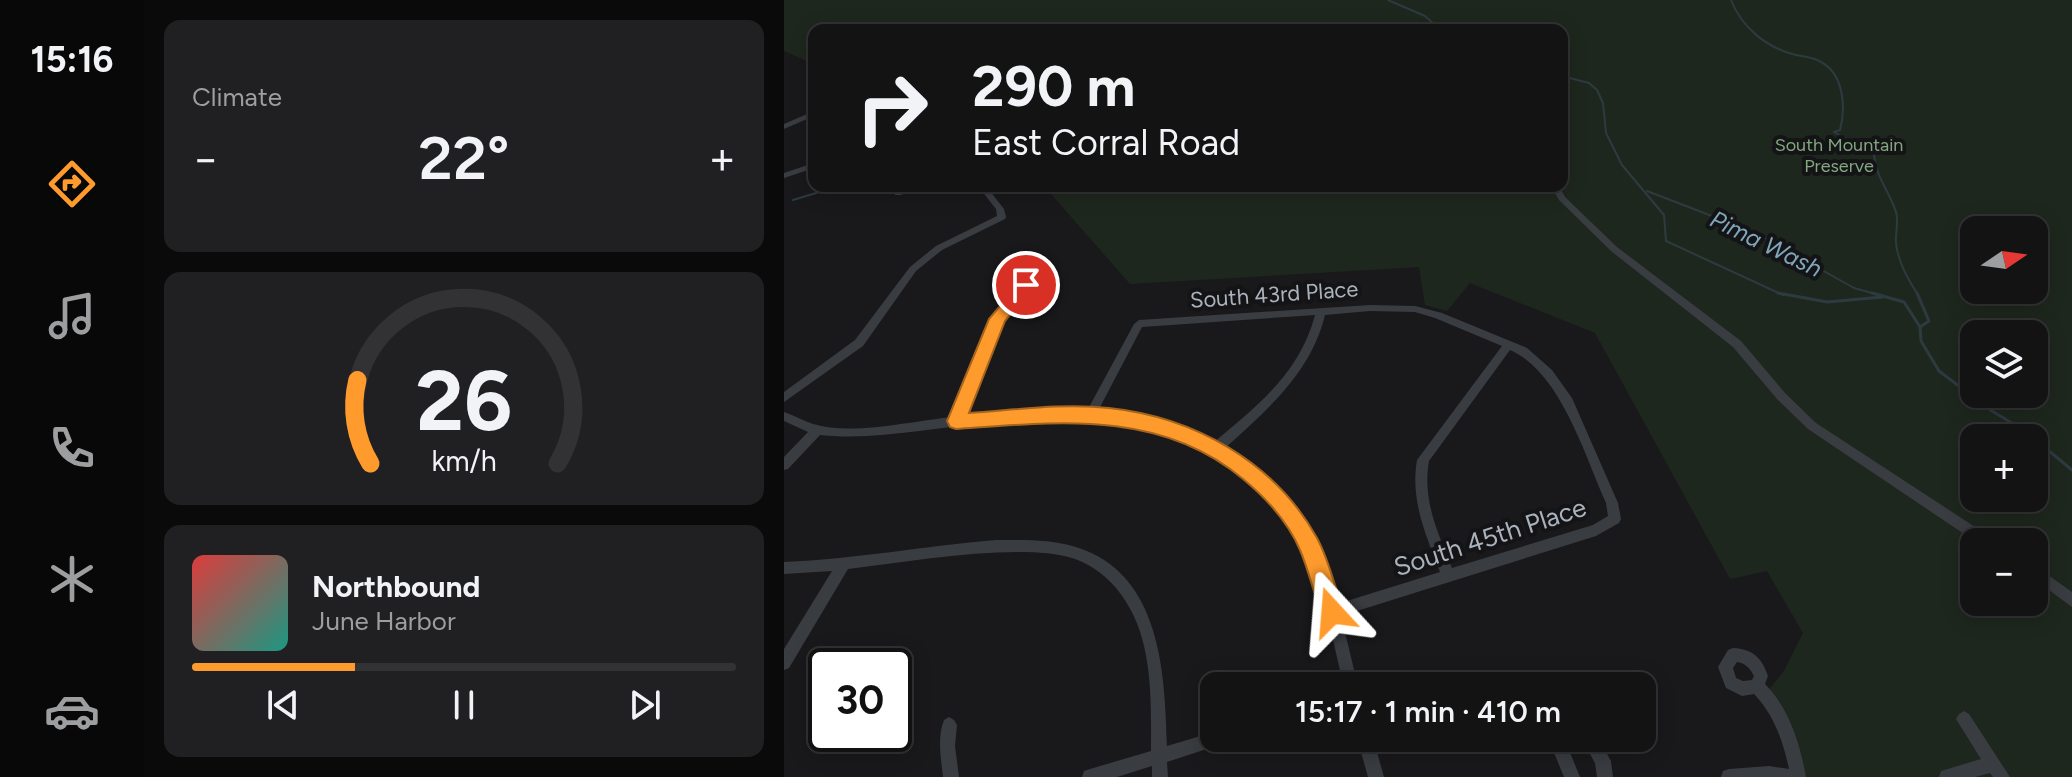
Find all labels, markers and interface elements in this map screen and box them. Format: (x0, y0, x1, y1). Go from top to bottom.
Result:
text: 15:16 (30, 38, 114, 81)
text: 290 m (972, 53, 1135, 120)
icon: right (840, 56, 944, 160)
text: Climate (192, 81, 282, 113)
text: East Corral Road (972, 121, 1240, 164)
text: 22° (419, 122, 509, 194)
text: − (192, 132, 219, 185)
text: + (709, 132, 736, 185)
park label: South Mountain Preserve (1775, 134, 1903, 177)
icon: directions (44, 156, 100, 212)
water label: Pima Wash (1706, 204, 1827, 283)
north arrow (1960, 216, 2048, 304)
map controls (1960, 216, 2048, 616)
pin (992, 251, 1060, 319)
icon: arrive (1004, 263, 1048, 307)
street label: South 43rd Place (1189, 275, 1359, 314)
icon: music (44, 288, 100, 344)
button: layers (1960, 320, 2048, 408)
text: 26 (416, 351, 512, 451)
icon: phone (44, 420, 100, 476)
button: + (1960, 424, 2048, 512)
text: km/h (431, 445, 497, 479)
street label: South 45th Place (1390, 491, 1590, 583)
button: − (1960, 528, 2048, 616)
icon: climate (44, 551, 100, 607)
text: Northbound (312, 568, 480, 605)
position arrow (1290, 570, 1374, 654)
text: June Harbor (312, 605, 456, 637)
speed limit sign: 30 (808, 648, 912, 752)
icon: car (44, 683, 100, 739)
icon: previous (261, 683, 305, 727)
icon: pause (442, 683, 486, 727)
icon: next (623, 683, 667, 727)
text: 15:17 · 1 min · 410 m (1295, 693, 1561, 730)

